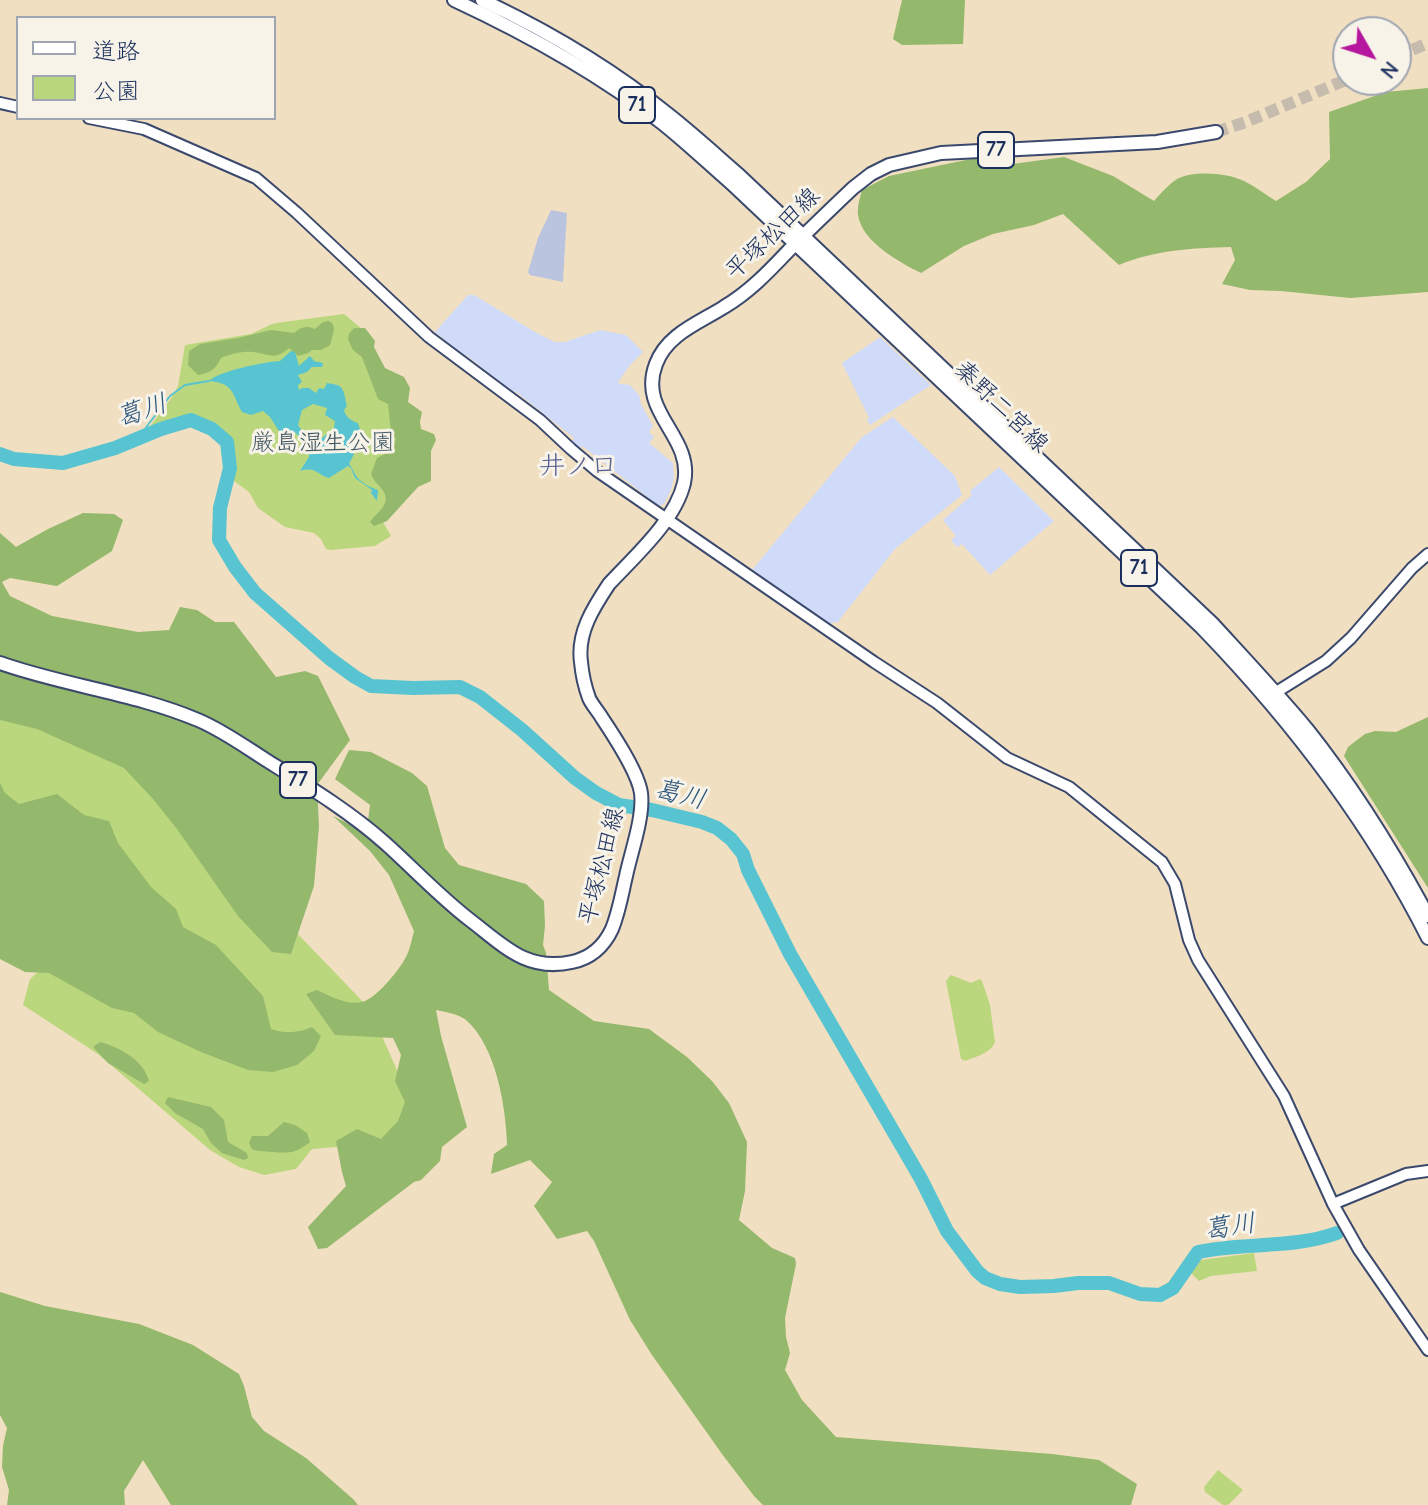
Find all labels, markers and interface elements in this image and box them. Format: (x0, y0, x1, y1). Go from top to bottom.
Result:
legend (16, 16, 276, 120)
north arrow (1332, 16, 1412, 96)
text: 道路 (92, 37, 140, 65)
text: N (1374, 56, 1404, 84)
text: 公園 (92, 77, 140, 105)
road number: 71 (619, 87, 655, 123)
road number: 77 (978, 132, 1014, 168)
street label: 平塚松田線 (720, 182, 826, 286)
street label: 秦野二宮線 (948, 355, 1054, 459)
water label: 葛川 (112, 388, 172, 434)
park label: 厳島湿生公園 (251, 429, 395, 457)
district label: 井ノ口 (539, 451, 617, 483)
road number: 71 (1121, 550, 1157, 586)
road number: 77 (280, 762, 316, 798)
water label: 葛川 (651, 774, 709, 816)
street label: 平塚松田線 (574, 804, 630, 928)
water label: 葛川 (1202, 1208, 1258, 1246)

